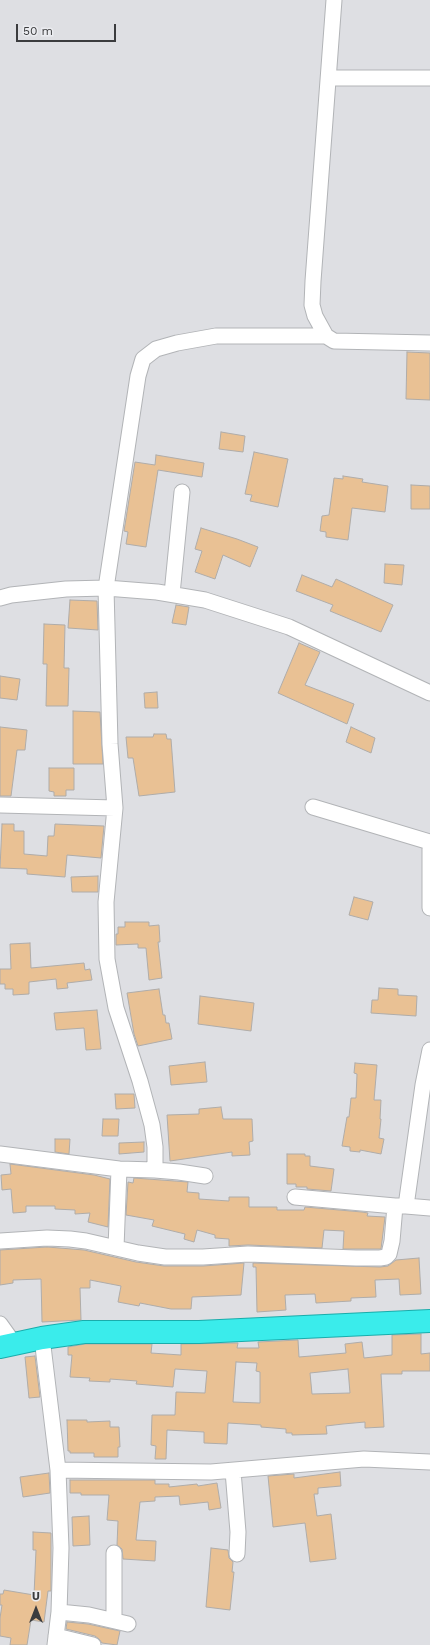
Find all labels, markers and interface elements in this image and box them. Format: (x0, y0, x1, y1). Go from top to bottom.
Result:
scale bar (18, 16, 118, 42)
text: 50 m (23, 24, 53, 38)
north arrow (16, 1589, 56, 1629)
text: U (32, 1590, 40, 1603)

